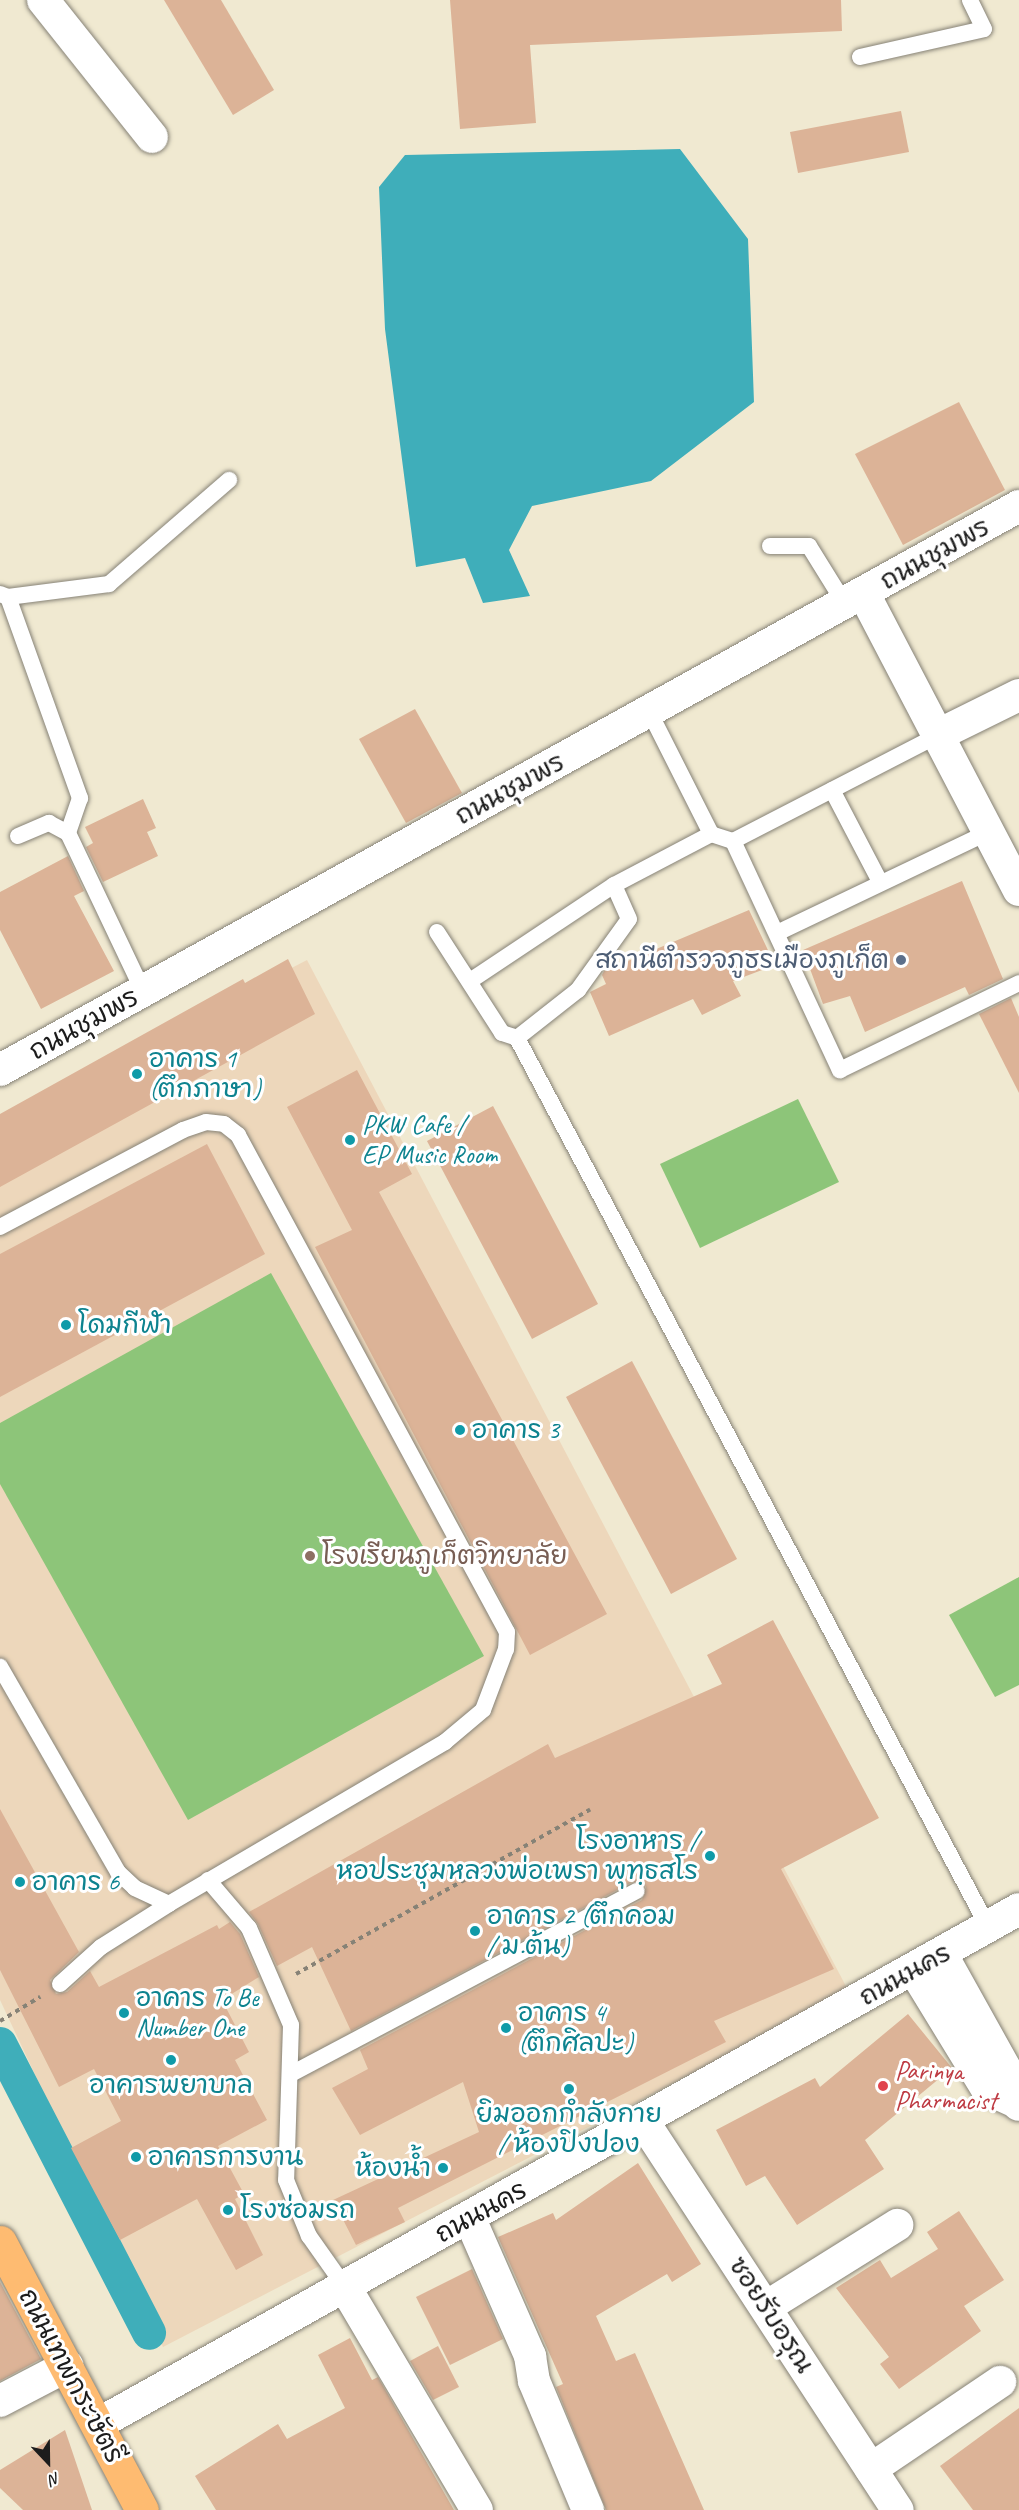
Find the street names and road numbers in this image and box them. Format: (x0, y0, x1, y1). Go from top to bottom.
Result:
street label: ถนนชุมพร (875, 511, 995, 597)
street label: ถนนชุมพร (450, 746, 570, 832)
street label: ถนนชุมพร (24, 981, 144, 1067)
street label: ถนนนคร (854, 1937, 956, 2013)
street label: ถนนนคร (430, 2174, 532, 2250)
street label: ซอยรับอรุณ (722, 2251, 820, 2379)
street label: ถนนเทพกระษัตรี (12, 2283, 130, 2469)

